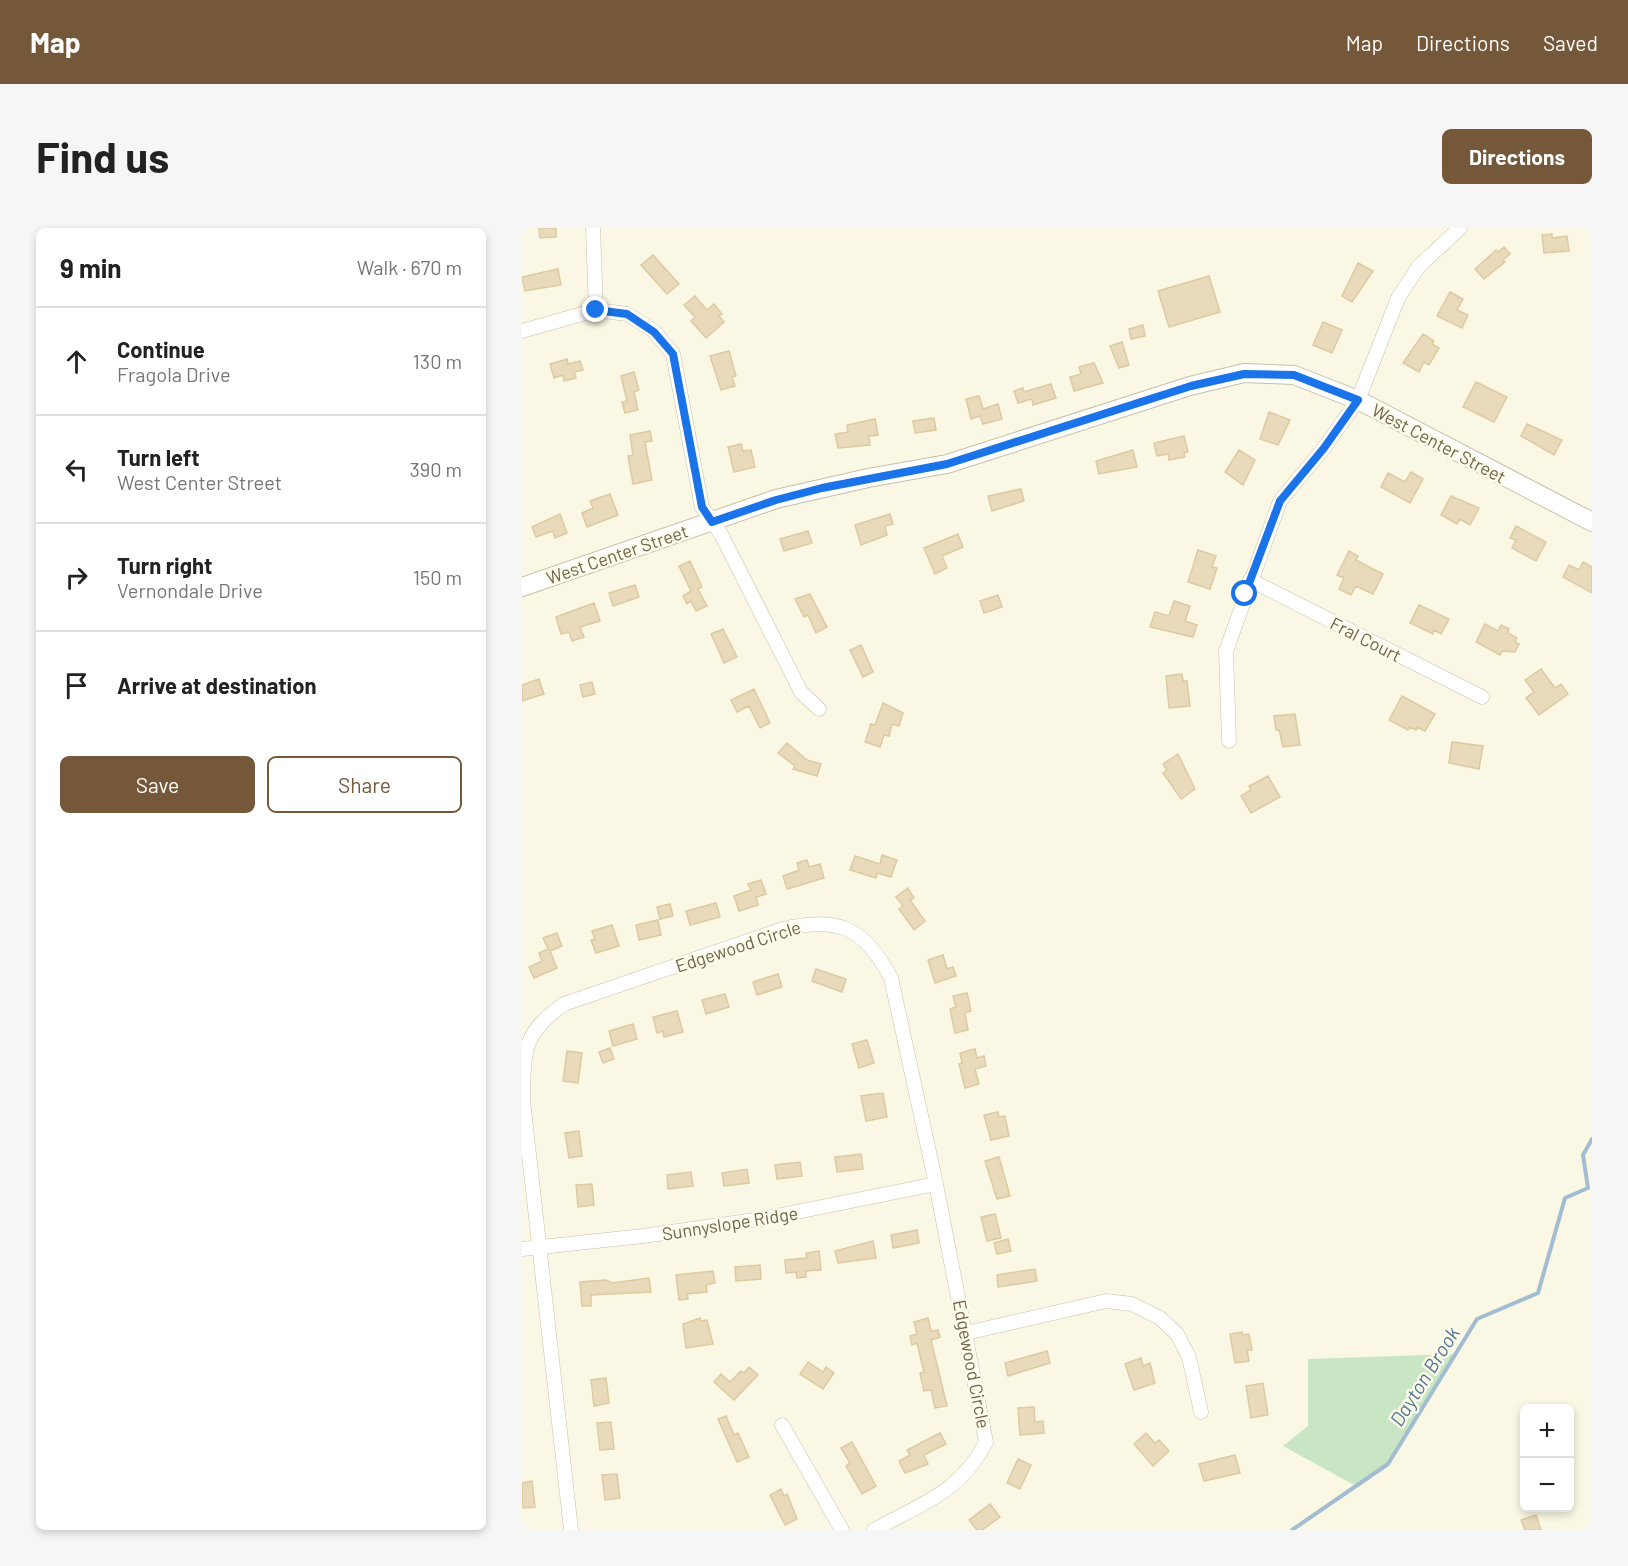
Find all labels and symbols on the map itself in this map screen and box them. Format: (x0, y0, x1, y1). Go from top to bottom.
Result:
route end (582, 296, 608, 322)
street label: West Center Street (1368, 398, 1510, 488)
street label: West Center Street (543, 519, 691, 589)
route start (1231, 580, 1257, 606)
street label: Fral Court (1327, 612, 1405, 666)
street label: Edgewood Circle (673, 915, 803, 977)
street label: Sunnyslope Ridge (660, 1201, 800, 1245)
street label: Edgewood Circle (949, 1298, 995, 1430)
water label: Dayton Brook (1384, 1322, 1464, 1430)

